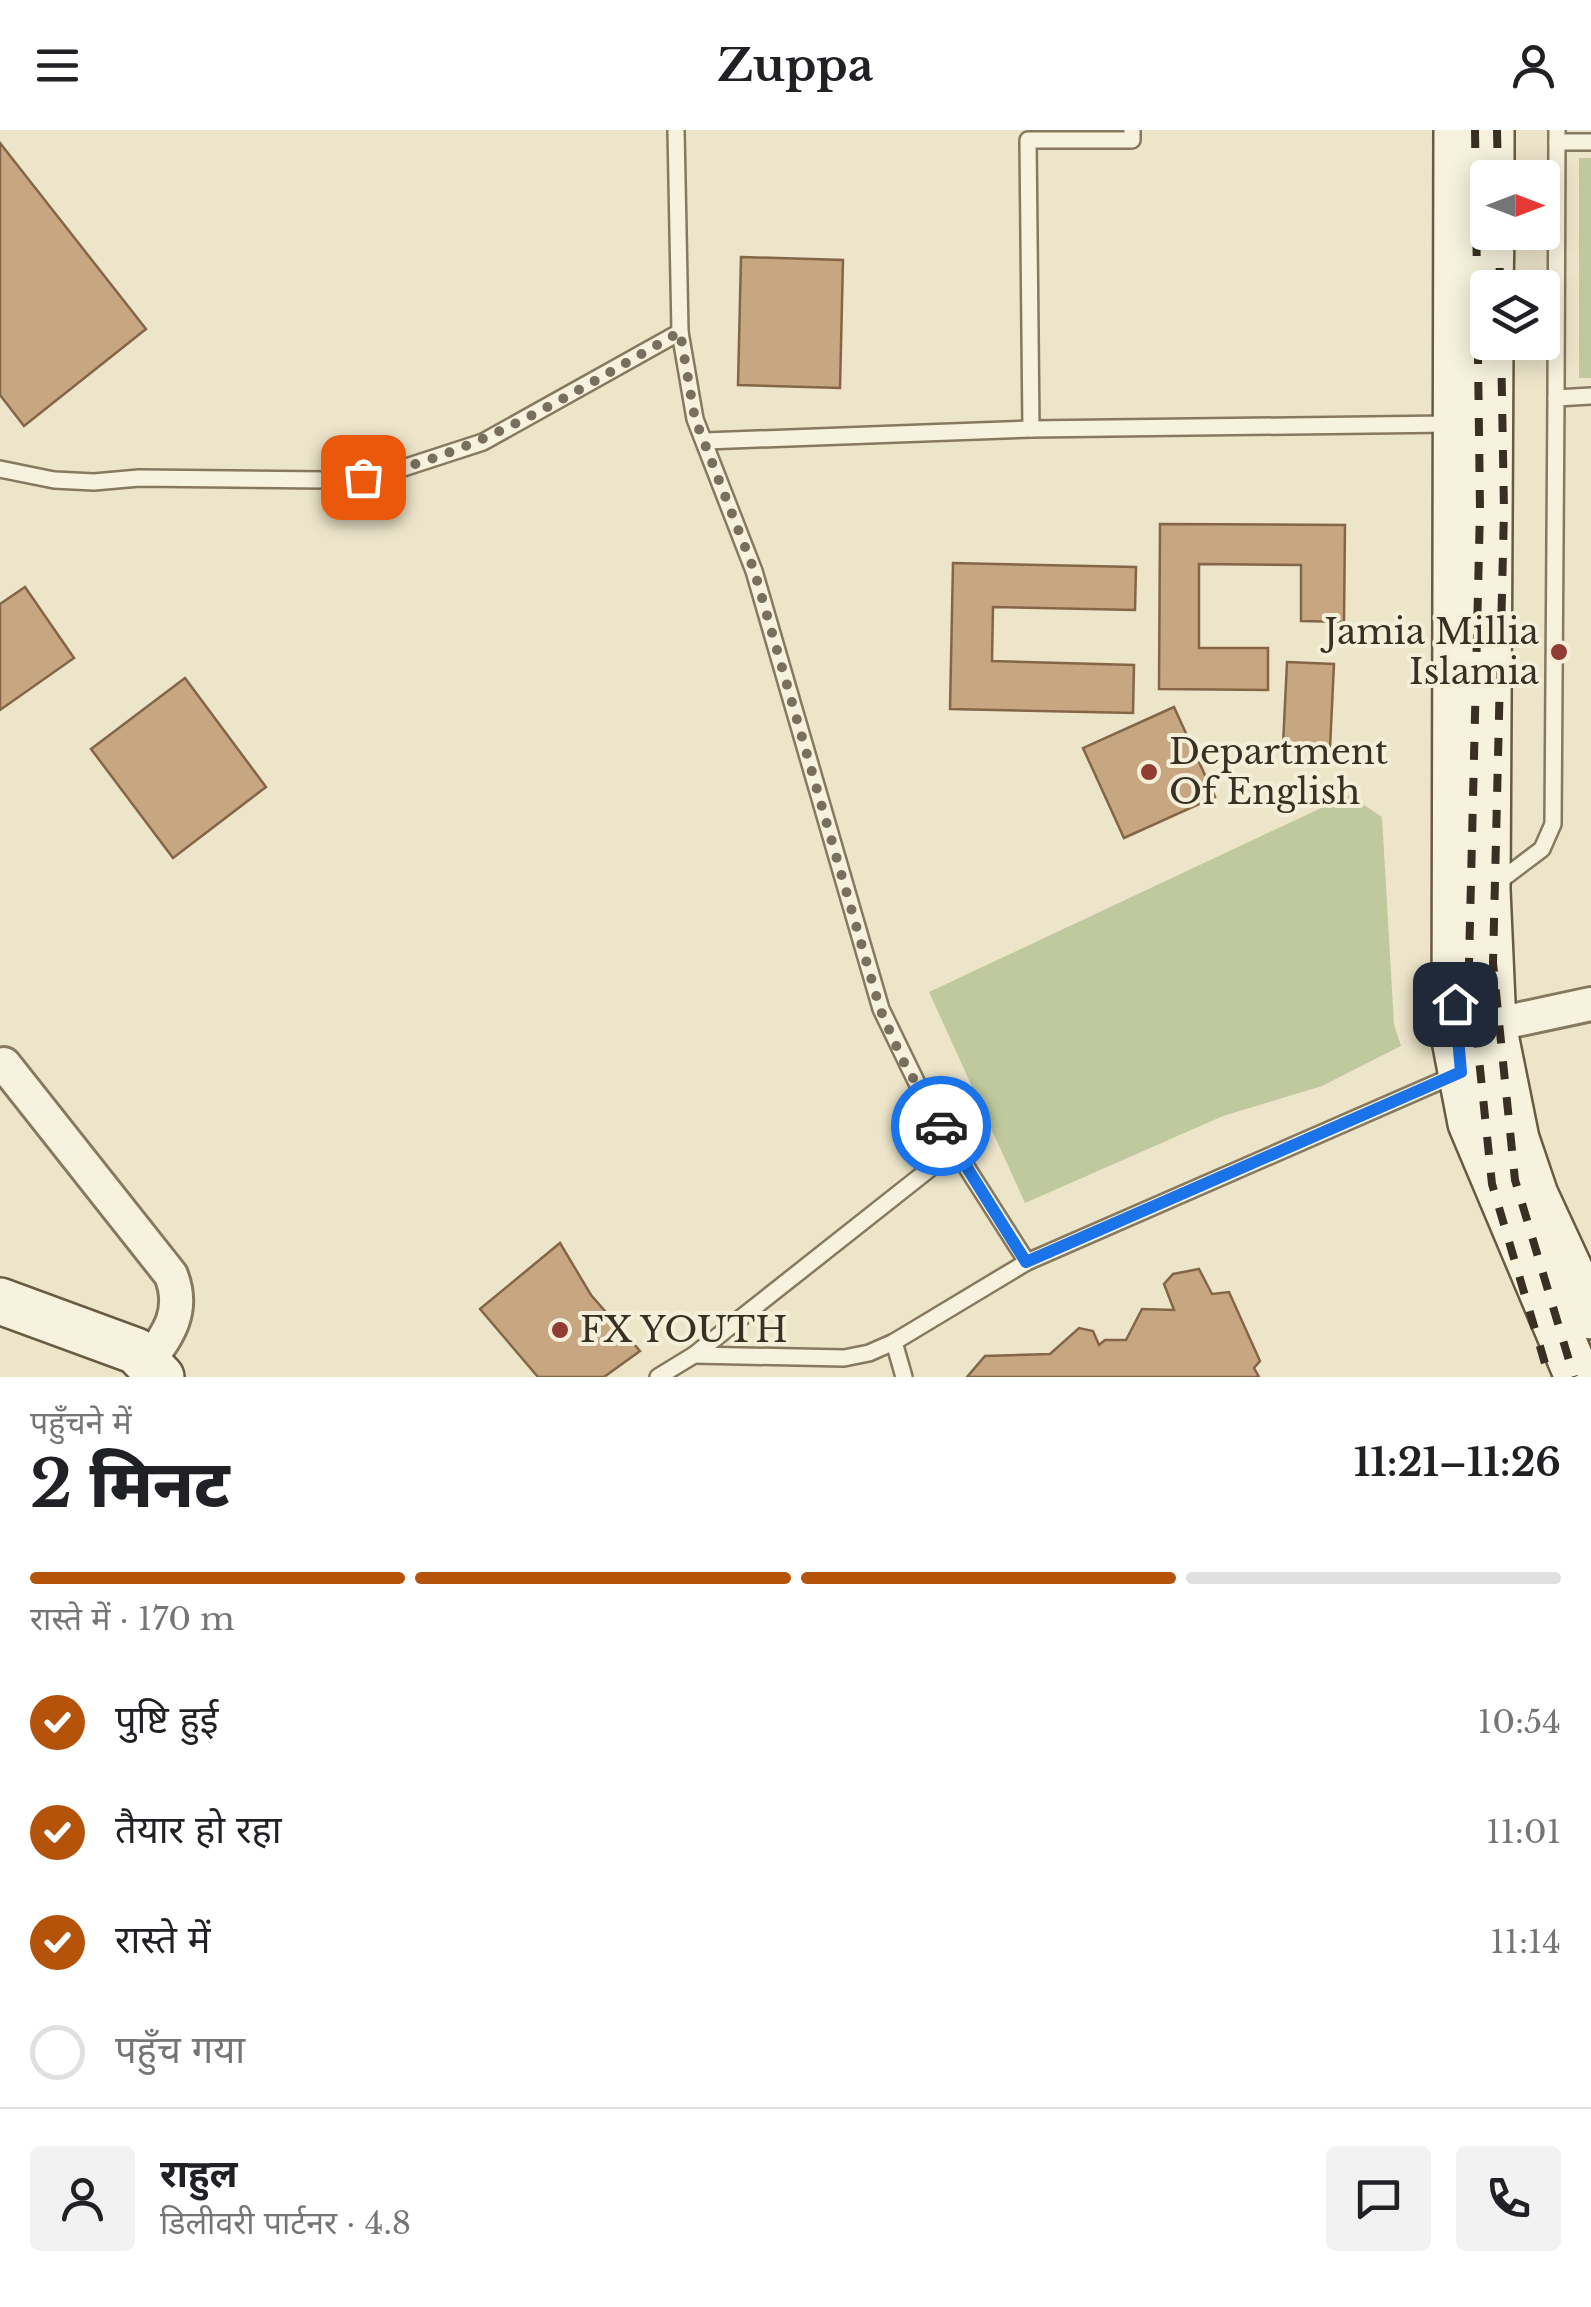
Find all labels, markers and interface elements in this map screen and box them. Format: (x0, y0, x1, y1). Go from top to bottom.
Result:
text: Zuppa (718, 37, 873, 93)
icon: menu (30, 38, 85, 93)
icon: person (1506, 38, 1561, 93)
north arrow (1470, 160, 1560, 250)
map controls (1470, 160, 1560, 360)
button: layers (1470, 270, 1560, 360)
pin (321, 435, 406, 520)
icon: bag (336, 450, 391, 505)
place label: Jamia Millia Islamia (1320, 610, 1540, 693)
marker: Jamia Millia Islamia (1548, 641, 1570, 663)
place label: Department Of English (1169, 730, 1388, 813)
marker: Department Of English (1138, 761, 1160, 783)
pin (1413, 962, 1498, 1047)
icon: home (1428, 977, 1483, 1032)
courier (891, 1076, 991, 1176)
icon: car (914, 1099, 969, 1154)
place label: FX YOUTH (580, 1308, 788, 1351)
marker: FX YOUTH (549, 1319, 571, 1341)
text: पहुँचने में (30, 1403, 132, 1443)
text: 11:21–11:26 (1354, 1439, 1561, 1486)
text: 2 मिनट (30, 1444, 230, 1525)
text: रास्ते में · 170 m (30, 1599, 235, 1639)
icon: check (30, 1695, 85, 1750)
text: पुष्टि हुई (115, 1696, 218, 1743)
text: 10:54 (1478, 1702, 1561, 1742)
icon: check (30, 1805, 85, 1860)
text: तैयार हो रहा (115, 1806, 281, 1853)
text: 11:01 (1486, 1812, 1561, 1852)
icon: check (30, 1915, 85, 1970)
text: रास्ते में (115, 1916, 210, 1963)
text: 11:14 (1490, 1922, 1561, 1962)
text: पहुँच गया (115, 2026, 245, 2073)
button: person (30, 2146, 135, 2251)
button: chat (1326, 2146, 1431, 2251)
button: phone (1456, 2146, 1561, 2251)
text: राहुल (160, 2150, 237, 2197)
text: डिलीवरी पार्टनर · 4.8 (160, 2203, 411, 2243)

